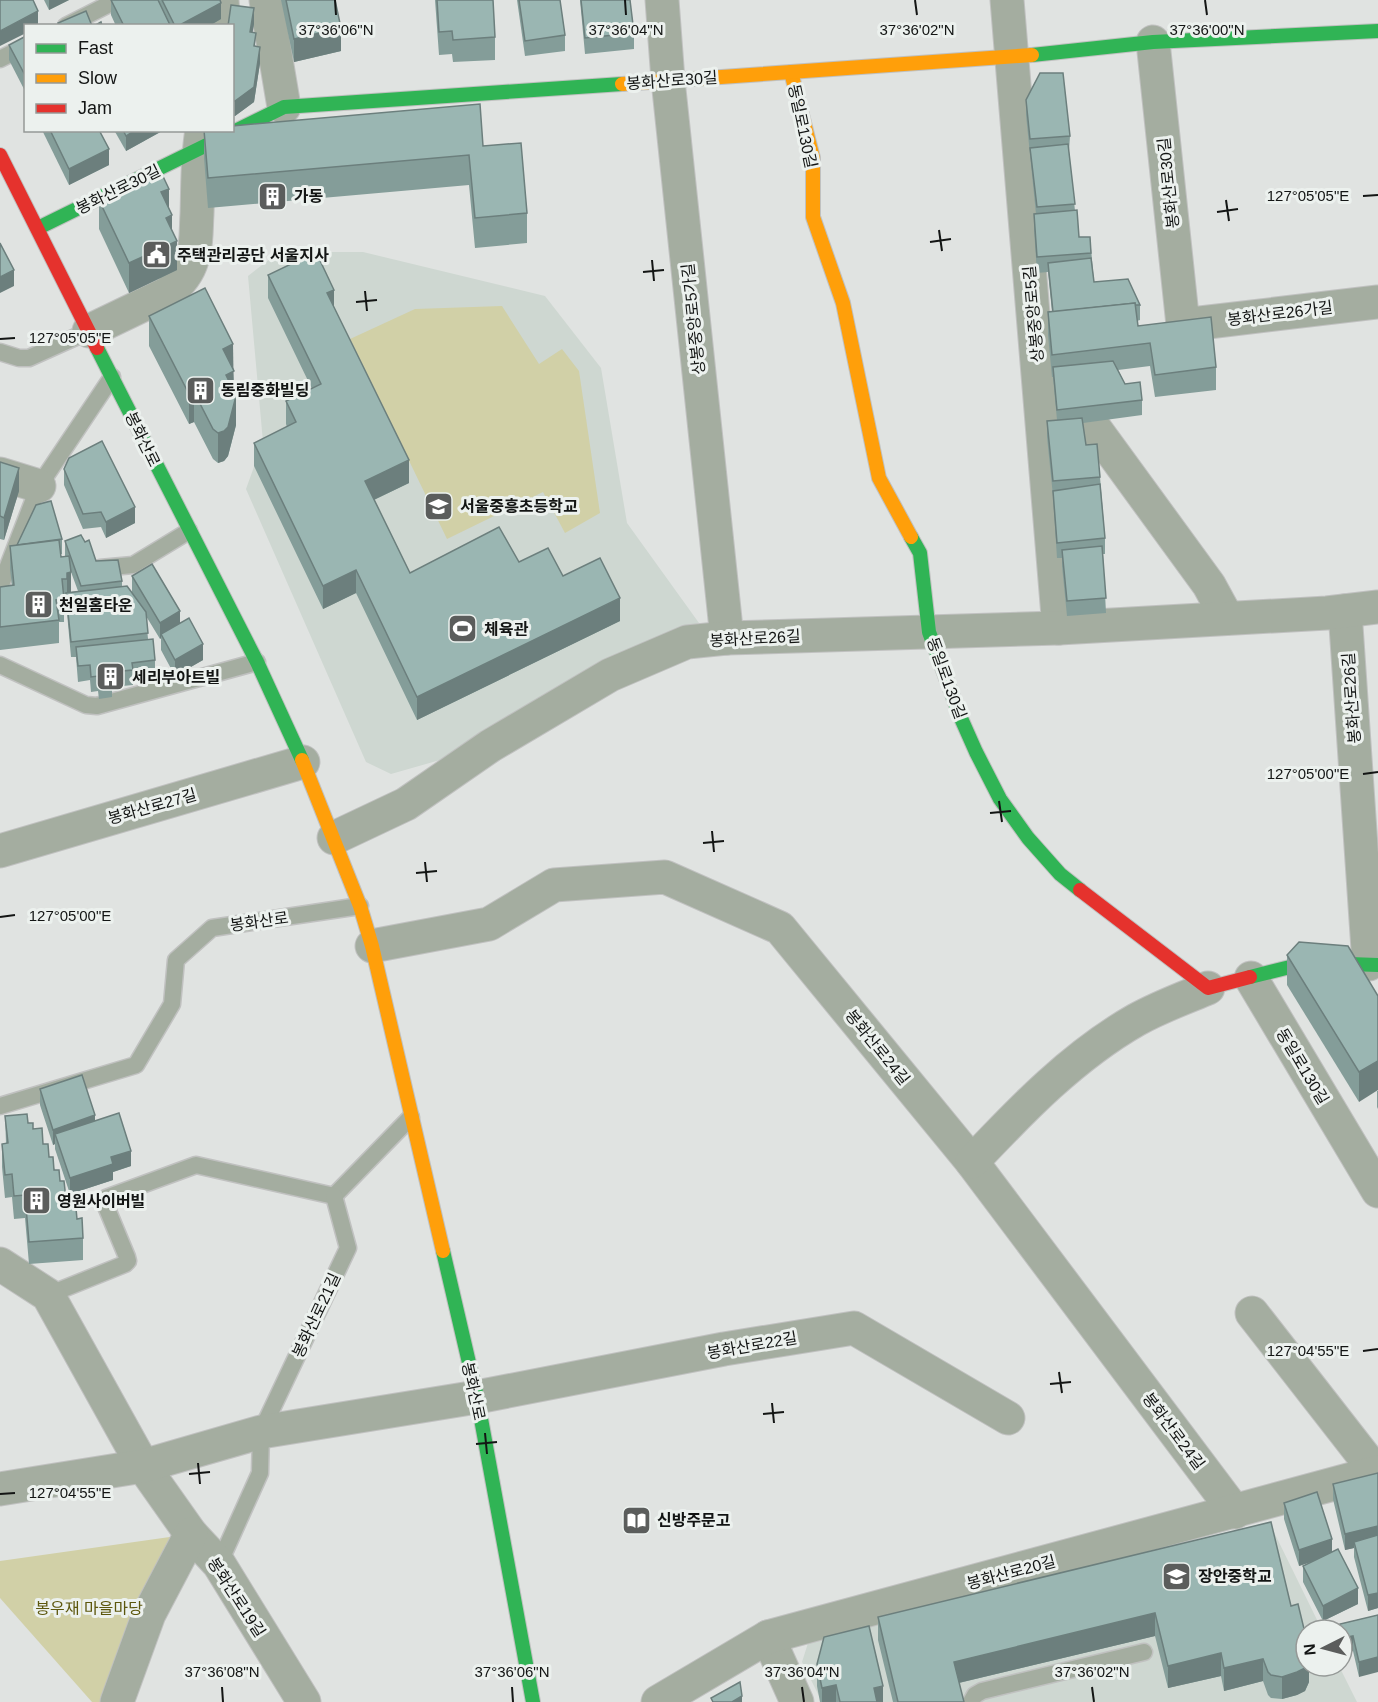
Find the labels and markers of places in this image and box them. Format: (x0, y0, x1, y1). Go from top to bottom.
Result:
building icon: 가동 (257, 180, 289, 212)
place label: 가동 (294, 188, 323, 205)
public building icon: 주택관리공단 서울지사 (140, 239, 172, 271)
place label: 주택관리공단 서울지사 (177, 247, 329, 264)
building icon: 동림중화빌딩 (184, 374, 216, 406)
place label: 동림중화빌딩 (221, 382, 309, 399)
school or university icon: 서울중흥초등학교 (423, 490, 455, 522)
place label: 서울중흥초등학교 (460, 497, 578, 515)
building icon: 천일홈타운 (22, 589, 54, 621)
place label: 천일홈타운 (59, 596, 133, 614)
sports icon: 체육관 (447, 613, 479, 645)
place label: 체육관 (484, 621, 528, 638)
building icon: 세리부아트빌 (95, 661, 127, 693)
place label: 세리부아트빌 (132, 669, 220, 686)
building icon: 영원사이버빌 (20, 1185, 52, 1217)
place label: 영원사이버빌 (57, 1193, 145, 1210)
library icon: 신방주문고 (620, 1504, 652, 1536)
place label: 신방주문고 (657, 1512, 731, 1529)
school or university icon: 장안중학교 (1161, 1560, 1193, 1592)
place label: 장안중학교 (1198, 1567, 1272, 1585)

